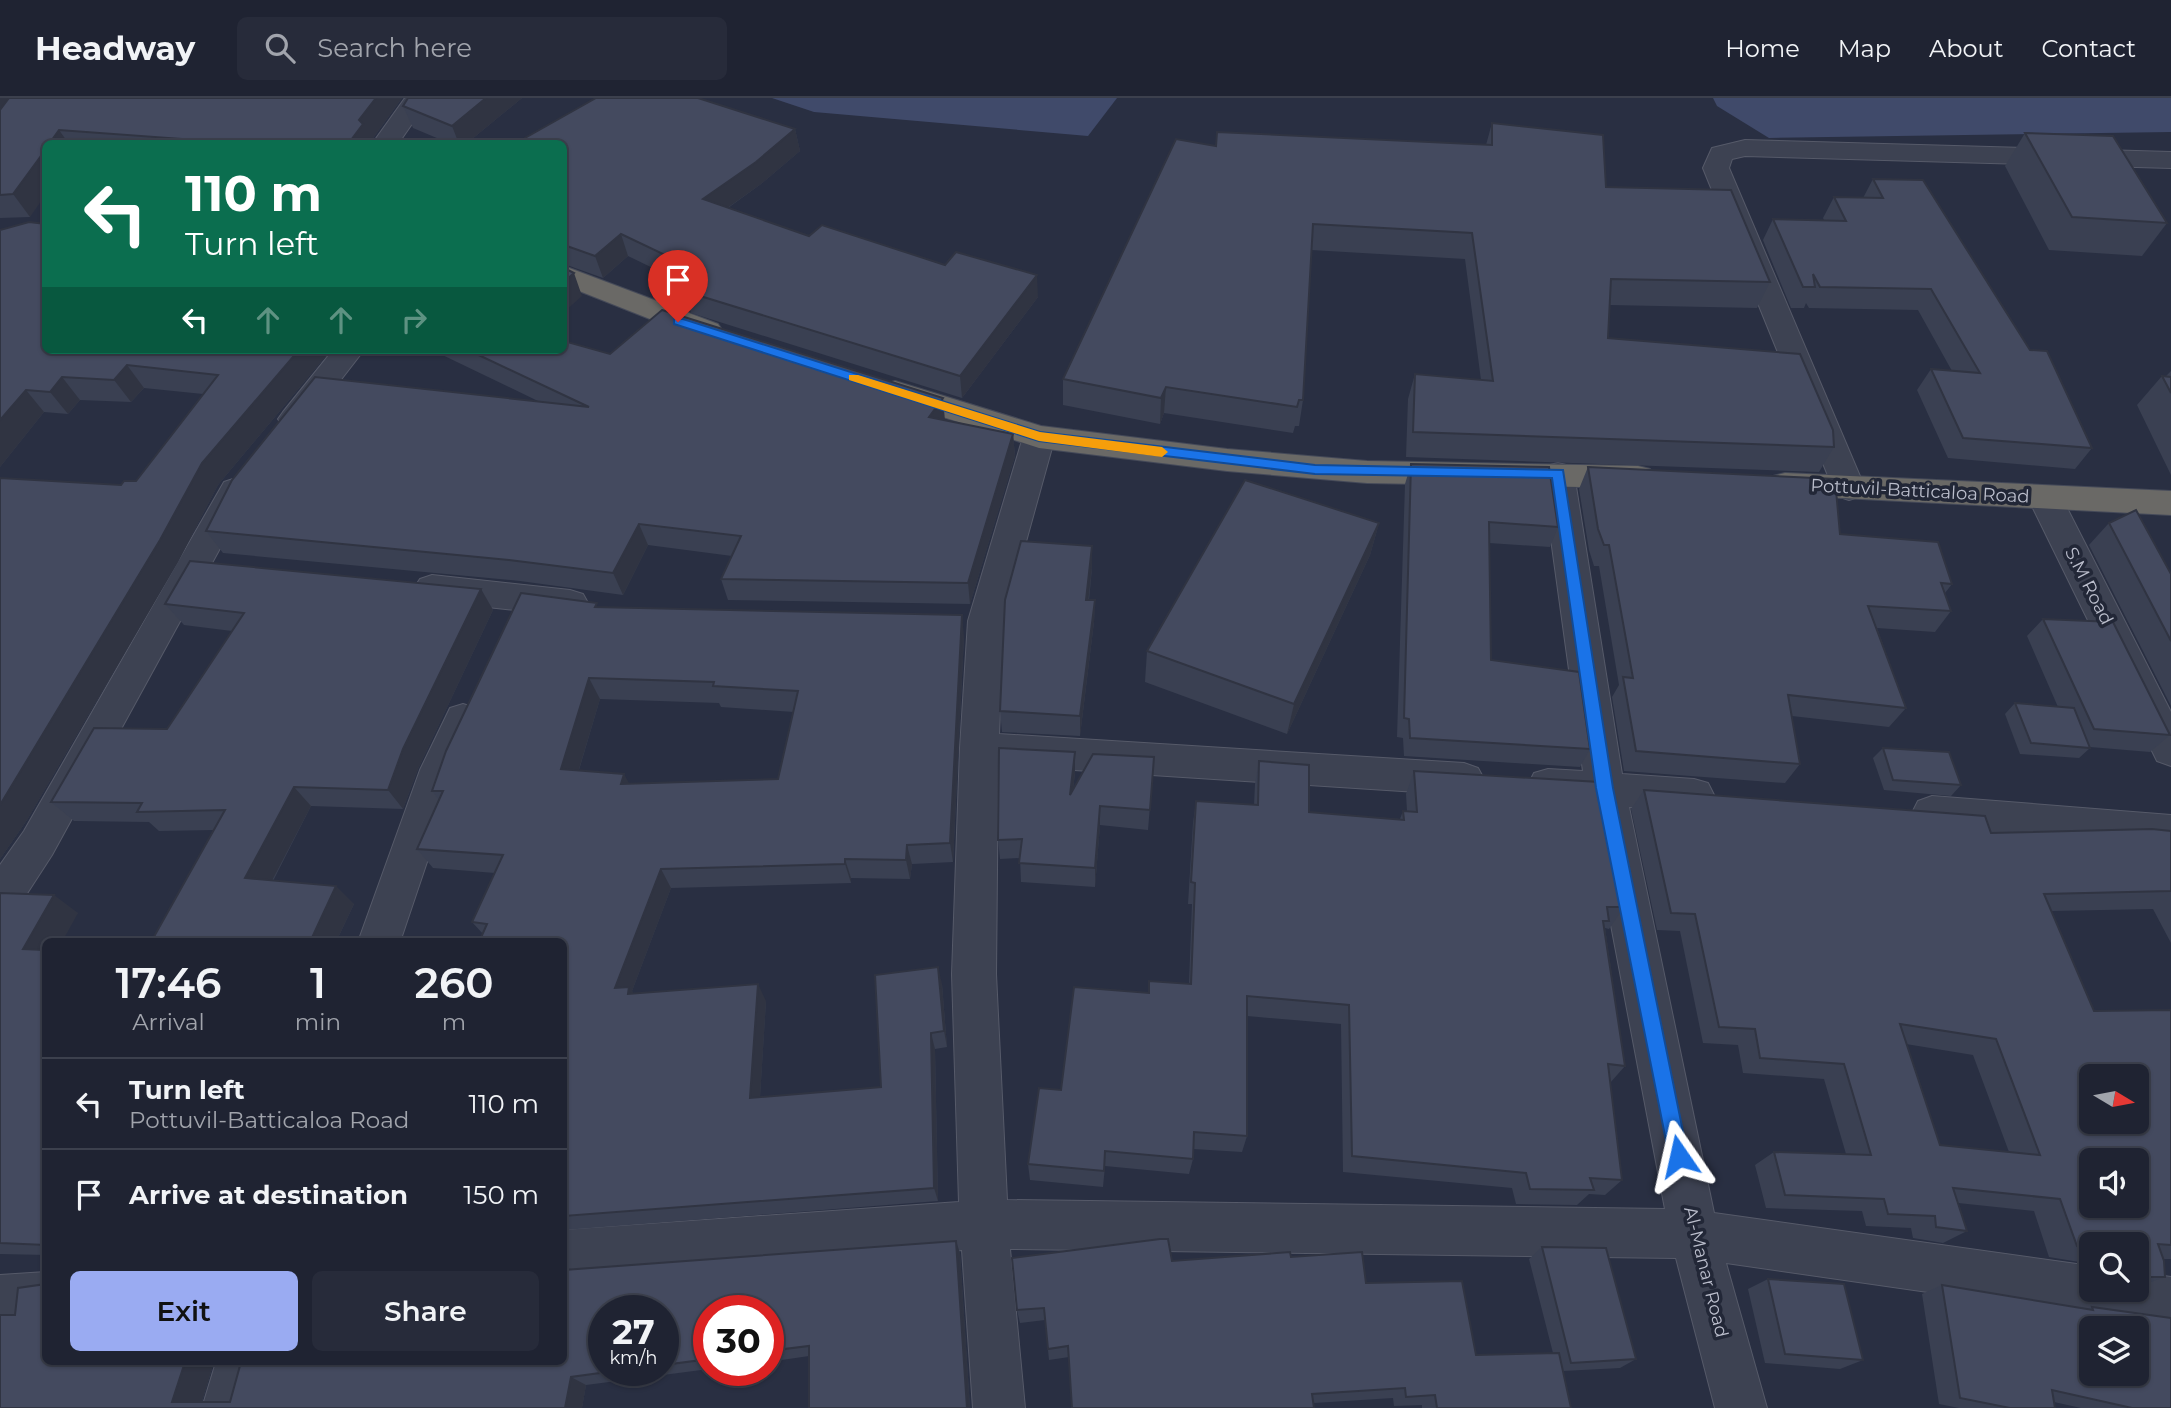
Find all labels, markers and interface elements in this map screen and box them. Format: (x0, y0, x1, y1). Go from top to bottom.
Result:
search box (237, 17, 727, 80)
text: Headway (35, 28, 195, 68)
icon: search (261, 29, 299, 67)
text: Search here (317, 32, 472, 64)
text: Home (1725, 34, 1800, 63)
text: Map (1838, 34, 1891, 63)
text: About (1929, 34, 2003, 63)
text: Contact (2041, 34, 2136, 63)
text: 110 m (185, 164, 322, 223)
icon: left (70, 168, 161, 259)
text: Turn left (185, 224, 319, 263)
pin (648, 250, 708, 322)
icon: arrive (659, 261, 697, 299)
icon: left (176, 301, 214, 339)
icon: ahead (249, 301, 287, 339)
icon: ahead (322, 301, 360, 339)
icon: right (395, 301, 433, 339)
street label: Pottuvil-Batticaloa Road (1810, 474, 2030, 508)
street label: S.M Road (2060, 543, 2118, 629)
text: 17:46 (116, 957, 221, 1009)
text: 1 (310, 957, 326, 1009)
text: 260 (414, 957, 494, 1009)
text: Arrival (132, 1008, 205, 1036)
text: min (295, 1008, 341, 1036)
text: m (442, 1008, 466, 1036)
north arrow (2079, 1064, 2149, 1134)
map controls (2079, 1064, 2149, 1386)
text: Turn left (129, 1074, 245, 1106)
icon: left (70, 1085, 108, 1123)
text: 110 m (469, 1088, 539, 1120)
text: Pottuvil-Batticaloa Road (129, 1106, 409, 1134)
position arrow (1642, 1119, 1716, 1193)
button: sound (2079, 1148, 2149, 1218)
icon: arrive (70, 1176, 108, 1214)
text: Arrive at destination (129, 1179, 408, 1211)
text: 150 m (463, 1179, 539, 1211)
street label: Al-Manar Road (1679, 1204, 1733, 1340)
button: search (2079, 1232, 2149, 1302)
button: Exit (70, 1271, 298, 1351)
button: Share (312, 1271, 539, 1351)
speed limit sign: 30 (693, 1295, 784, 1386)
text: 27 (612, 1310, 655, 1353)
button: layers (2079, 1316, 2149, 1386)
text: km/h (609, 1347, 658, 1369)

